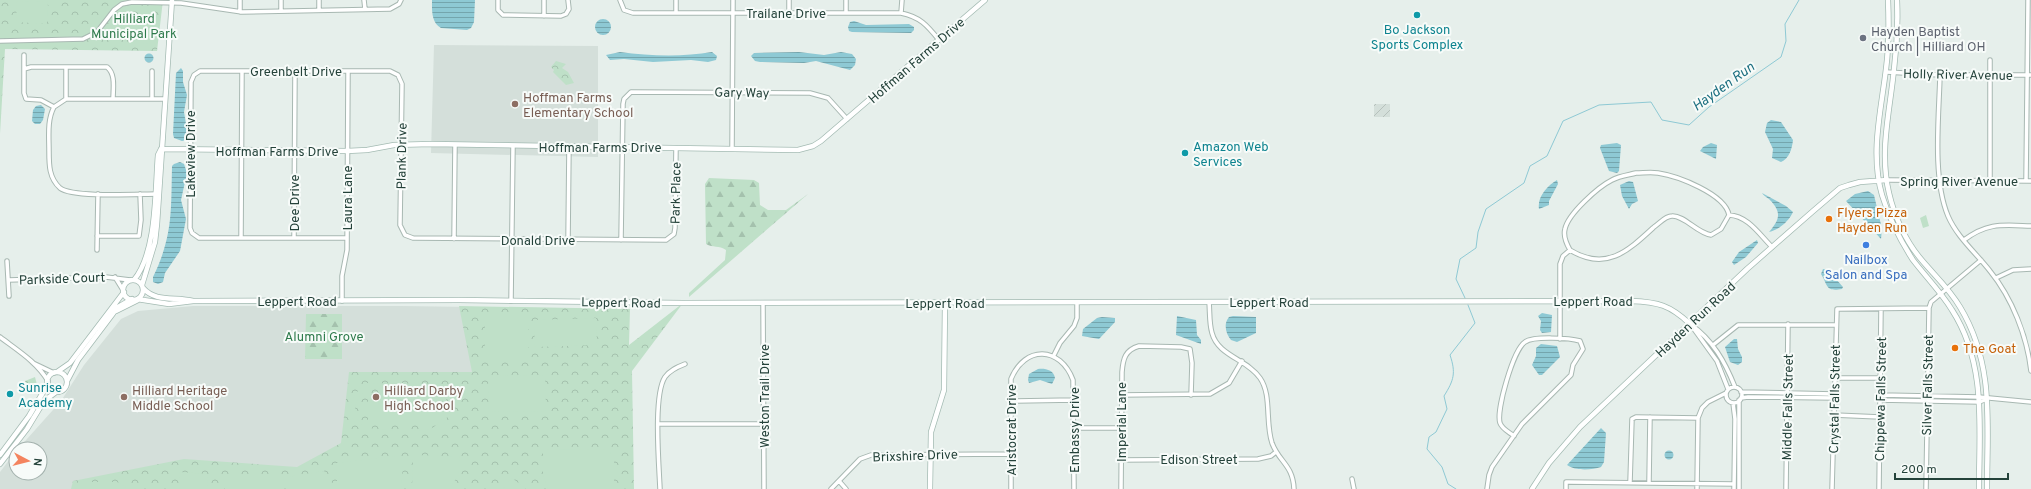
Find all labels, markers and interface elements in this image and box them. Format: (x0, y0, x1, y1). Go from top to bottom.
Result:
street label: Trailane Drive (746, 7, 826, 23)
marker: Bo Jackson Sports Complex (1412, 10, 1422, 20)
park label: Hilliard Municipal Park (91, 12, 177, 43)
street label: Hoffman Farms Drive (866, 15, 969, 108)
place label: Bo Jackson Sports Complex (1371, 23, 1464, 54)
place label: Hayden Baptist Church | Hilliard OH (1871, 25, 1986, 56)
marker: Hayden Baptist Church | Hilliard OH (1858, 33, 1868, 43)
water label: Hayden Run (1689, 59, 1759, 115)
street label: Greenbelt Drive (250, 65, 342, 81)
street label: Holly River Avenue (1903, 67, 2013, 85)
street label: Gary Way (714, 86, 770, 102)
place label: Hoffman Farms Elementary School (523, 91, 633, 122)
marker: Hoffman Farms Elementary School (510, 99, 520, 109)
street label: Lakeview Drive (184, 110, 200, 198)
street label: Plank Drive (394, 123, 412, 190)
place label: Amazon Web Services (1193, 140, 1268, 171)
street label: Hoffman Farms Drive (539, 141, 661, 157)
street label: Hoffman Farms Drive (216, 145, 338, 161)
marker: Amazon Web Services (1180, 148, 1190, 158)
street label: Park Place (668, 162, 686, 224)
street label: Laura Lane (341, 166, 357, 231)
street label: Dee Drive (288, 175, 304, 231)
street label: Spring River Avenue (1900, 175, 2018, 191)
place label: Flyers Pizza Hayden Run (1837, 206, 1907, 237)
marker: Flyers Pizza Hayden Run (1824, 214, 1834, 224)
street label: Donald Drive (501, 234, 575, 250)
marker: Nailbox Salon and Spa (1861, 240, 1871, 250)
place label: Nailbox Salon and Spa (1825, 253, 1907, 284)
street label: Parkside Court (18, 270, 106, 290)
street label: Hayden Run Road (1653, 279, 1740, 362)
street label: Leppert Road (257, 295, 337, 311)
street label: Leppert Road (581, 295, 661, 313)
street label: Leppert Road (1553, 295, 1633, 311)
street label: Leppert Road (1229, 296, 1309, 312)
street label: Leppert Road (905, 297, 985, 313)
park label: Alumni Grove (285, 330, 363, 346)
street label: Silver Falls Street (1920, 334, 1938, 436)
street label: Chippewa Falls Street (1873, 337, 1891, 461)
place label: The Goat (1963, 342, 2016, 358)
marker: The Goat (1950, 343, 1960, 353)
street label: Weston Trail Drive (758, 344, 774, 448)
street label: Crystal Falls Street (1827, 344, 1845, 454)
street label: Middle Falls Street (1780, 353, 1798, 461)
place label: Sunrise Academy (18, 381, 73, 412)
street label: Imperial Lane (1115, 382, 1131, 462)
place label: Hilliard Heritage Middle School (132, 384, 227, 415)
place label: Hilliard Darby High School (384, 384, 463, 415)
street label: Aristocrat Drive (1005, 384, 1021, 476)
street label: Embassy Drive (1068, 387, 1084, 473)
marker: Sunrise Academy (5, 389, 15, 399)
marker: Hilliard Heritage Middle School (119, 392, 129, 402)
marker: Hilliard Darby High School (371, 392, 381, 402)
north arrow (8, 441, 48, 481)
street label: Brixshire Drive (872, 448, 958, 466)
street label: Edison Street (1160, 453, 1238, 469)
scale bar (1895, 455, 2008, 481)
text: N (30, 457, 44, 467)
text: 200 m (1901, 462, 1937, 478)

